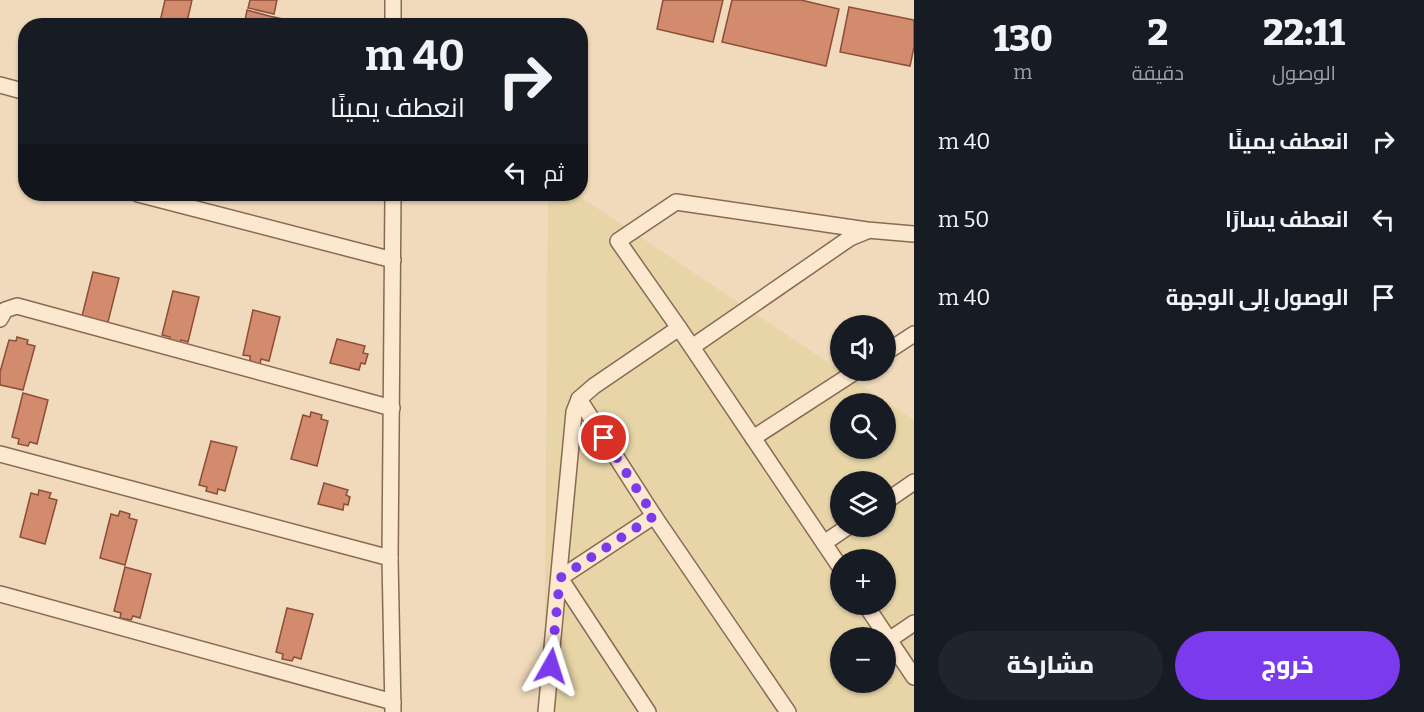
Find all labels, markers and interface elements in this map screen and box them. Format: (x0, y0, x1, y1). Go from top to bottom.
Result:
text: 2 (1148, 11, 1168, 55)
text: 22:11 (1263, 11, 1345, 55)
text: 130 (993, 17, 1053, 61)
text: 40 m (365, 31, 465, 81)
icon: right (486, 42, 564, 120)
text: m (1013, 60, 1032, 84)
text: دقيقة (1132, 61, 1184, 85)
text: الوصول (1272, 61, 1336, 85)
text: انعطف يمينًا (330, 92, 465, 124)
icon: right (1367, 125, 1400, 158)
text: 40 m (938, 128, 990, 155)
text: انعطف يمينًا (1228, 128, 1349, 155)
icon: left (499, 156, 532, 189)
text: ثم (544, 160, 564, 187)
icon: left (1367, 203, 1400, 236)
text: 50 m (938, 206, 989, 233)
text: انعطف يسارًا (1225, 206, 1349, 233)
icon: arrive (1367, 281, 1400, 314)
text: 40 m (938, 284, 990, 311)
text: الوصول إلى الوجهة (1166, 284, 1349, 311)
map controls (830, 315, 896, 693)
button: sound (830, 315, 896, 381)
button: search (830, 393, 896, 459)
pin (578, 412, 629, 463)
icon: arrive (587, 421, 620, 454)
button: layers (830, 471, 896, 537)
button: + (830, 549, 896, 615)
button: − (830, 627, 896, 693)
button: مشاركة (938, 631, 1163, 700)
button: خروج (1175, 631, 1400, 700)
position arrow (519, 634, 583, 698)

